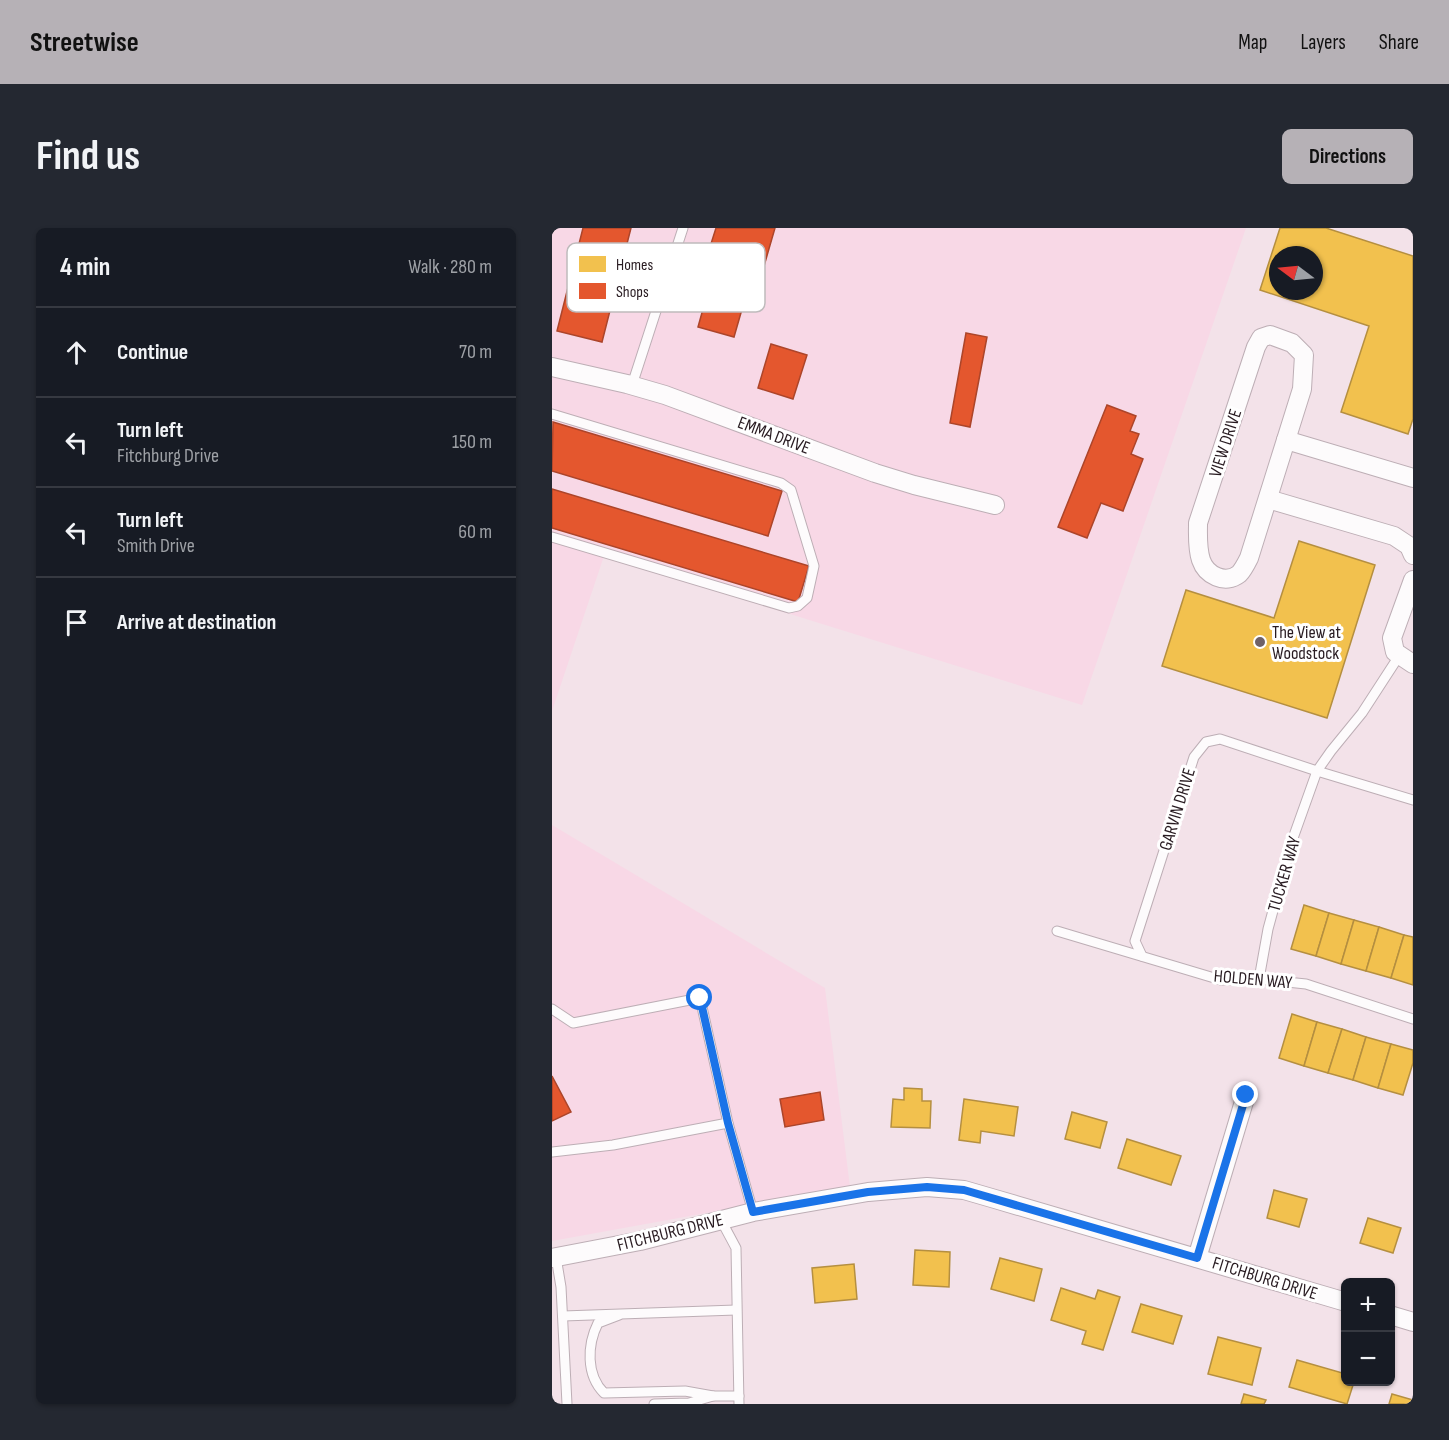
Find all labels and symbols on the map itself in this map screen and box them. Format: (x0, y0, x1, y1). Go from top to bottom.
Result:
legend (567, 243, 765, 312)
north arrow (1269, 246, 1323, 300)
text: Homes (616, 256, 653, 275)
text: Shops (616, 283, 649, 302)
street label: VIEW DRIVE (1205, 407, 1246, 480)
street label: EMMA DRIVE (735, 412, 813, 459)
place label: The View at Woodstock (1272, 622, 1341, 664)
marker: The View at Woodstock (1253, 635, 1267, 649)
street label: GARVIN DRIVE (1155, 765, 1200, 853)
street label: TUCKER WAY (1264, 834, 1305, 914)
street label: HOLDEN WAY (1213, 966, 1294, 993)
route start (686, 984, 712, 1010)
route end (1232, 1081, 1258, 1107)
street label: FITCHBURG DRIVE (615, 1209, 725, 1256)
street label: FITCHBURG DRIVE (1210, 1253, 1320, 1304)

